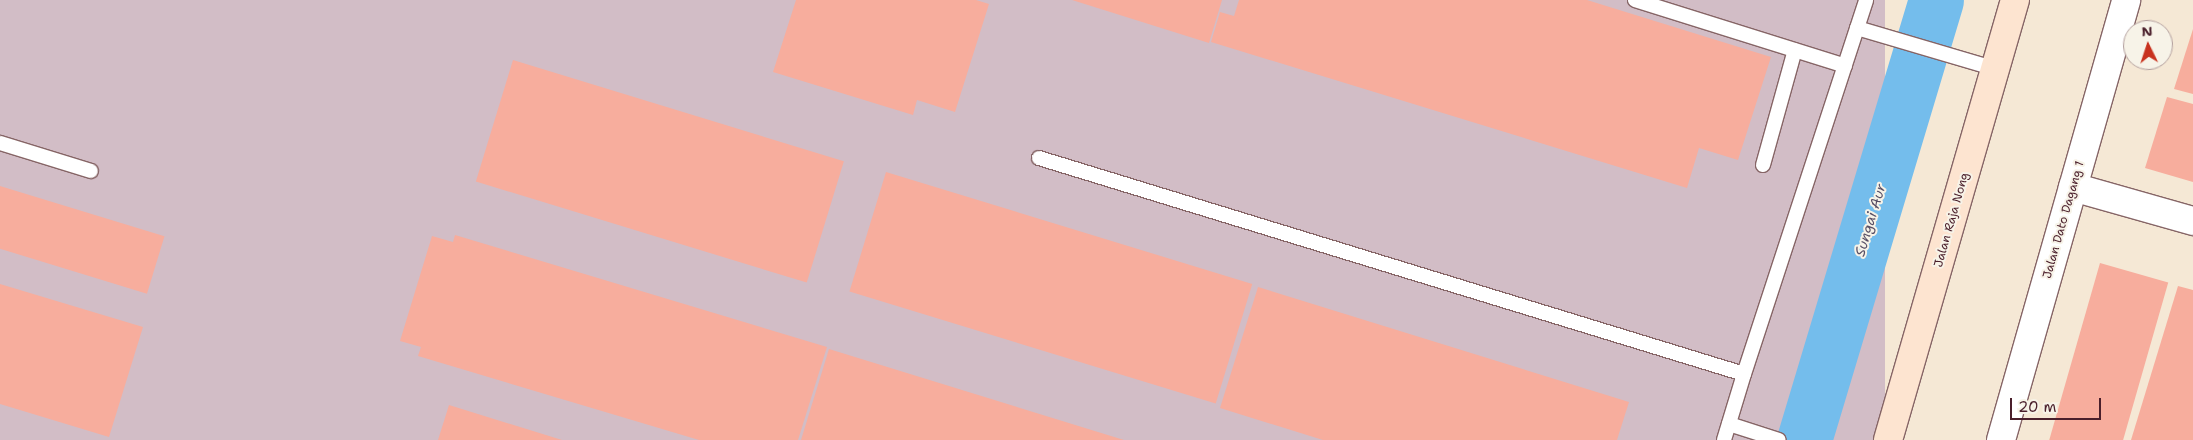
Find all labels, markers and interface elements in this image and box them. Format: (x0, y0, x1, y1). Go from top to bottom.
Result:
north arrow (2123, 20, 2173, 70)
text: N (2141, 22, 2153, 40)
street label: Jalan Dato Dagang 1 (2040, 160, 2088, 280)
street label: Jalan Raja Nong (1932, 171, 1972, 269)
water label: Sungai Aur (1851, 182, 1889, 258)
scale bar (2013, 388, 2104, 420)
text: 20 m (2018, 397, 2057, 417)

